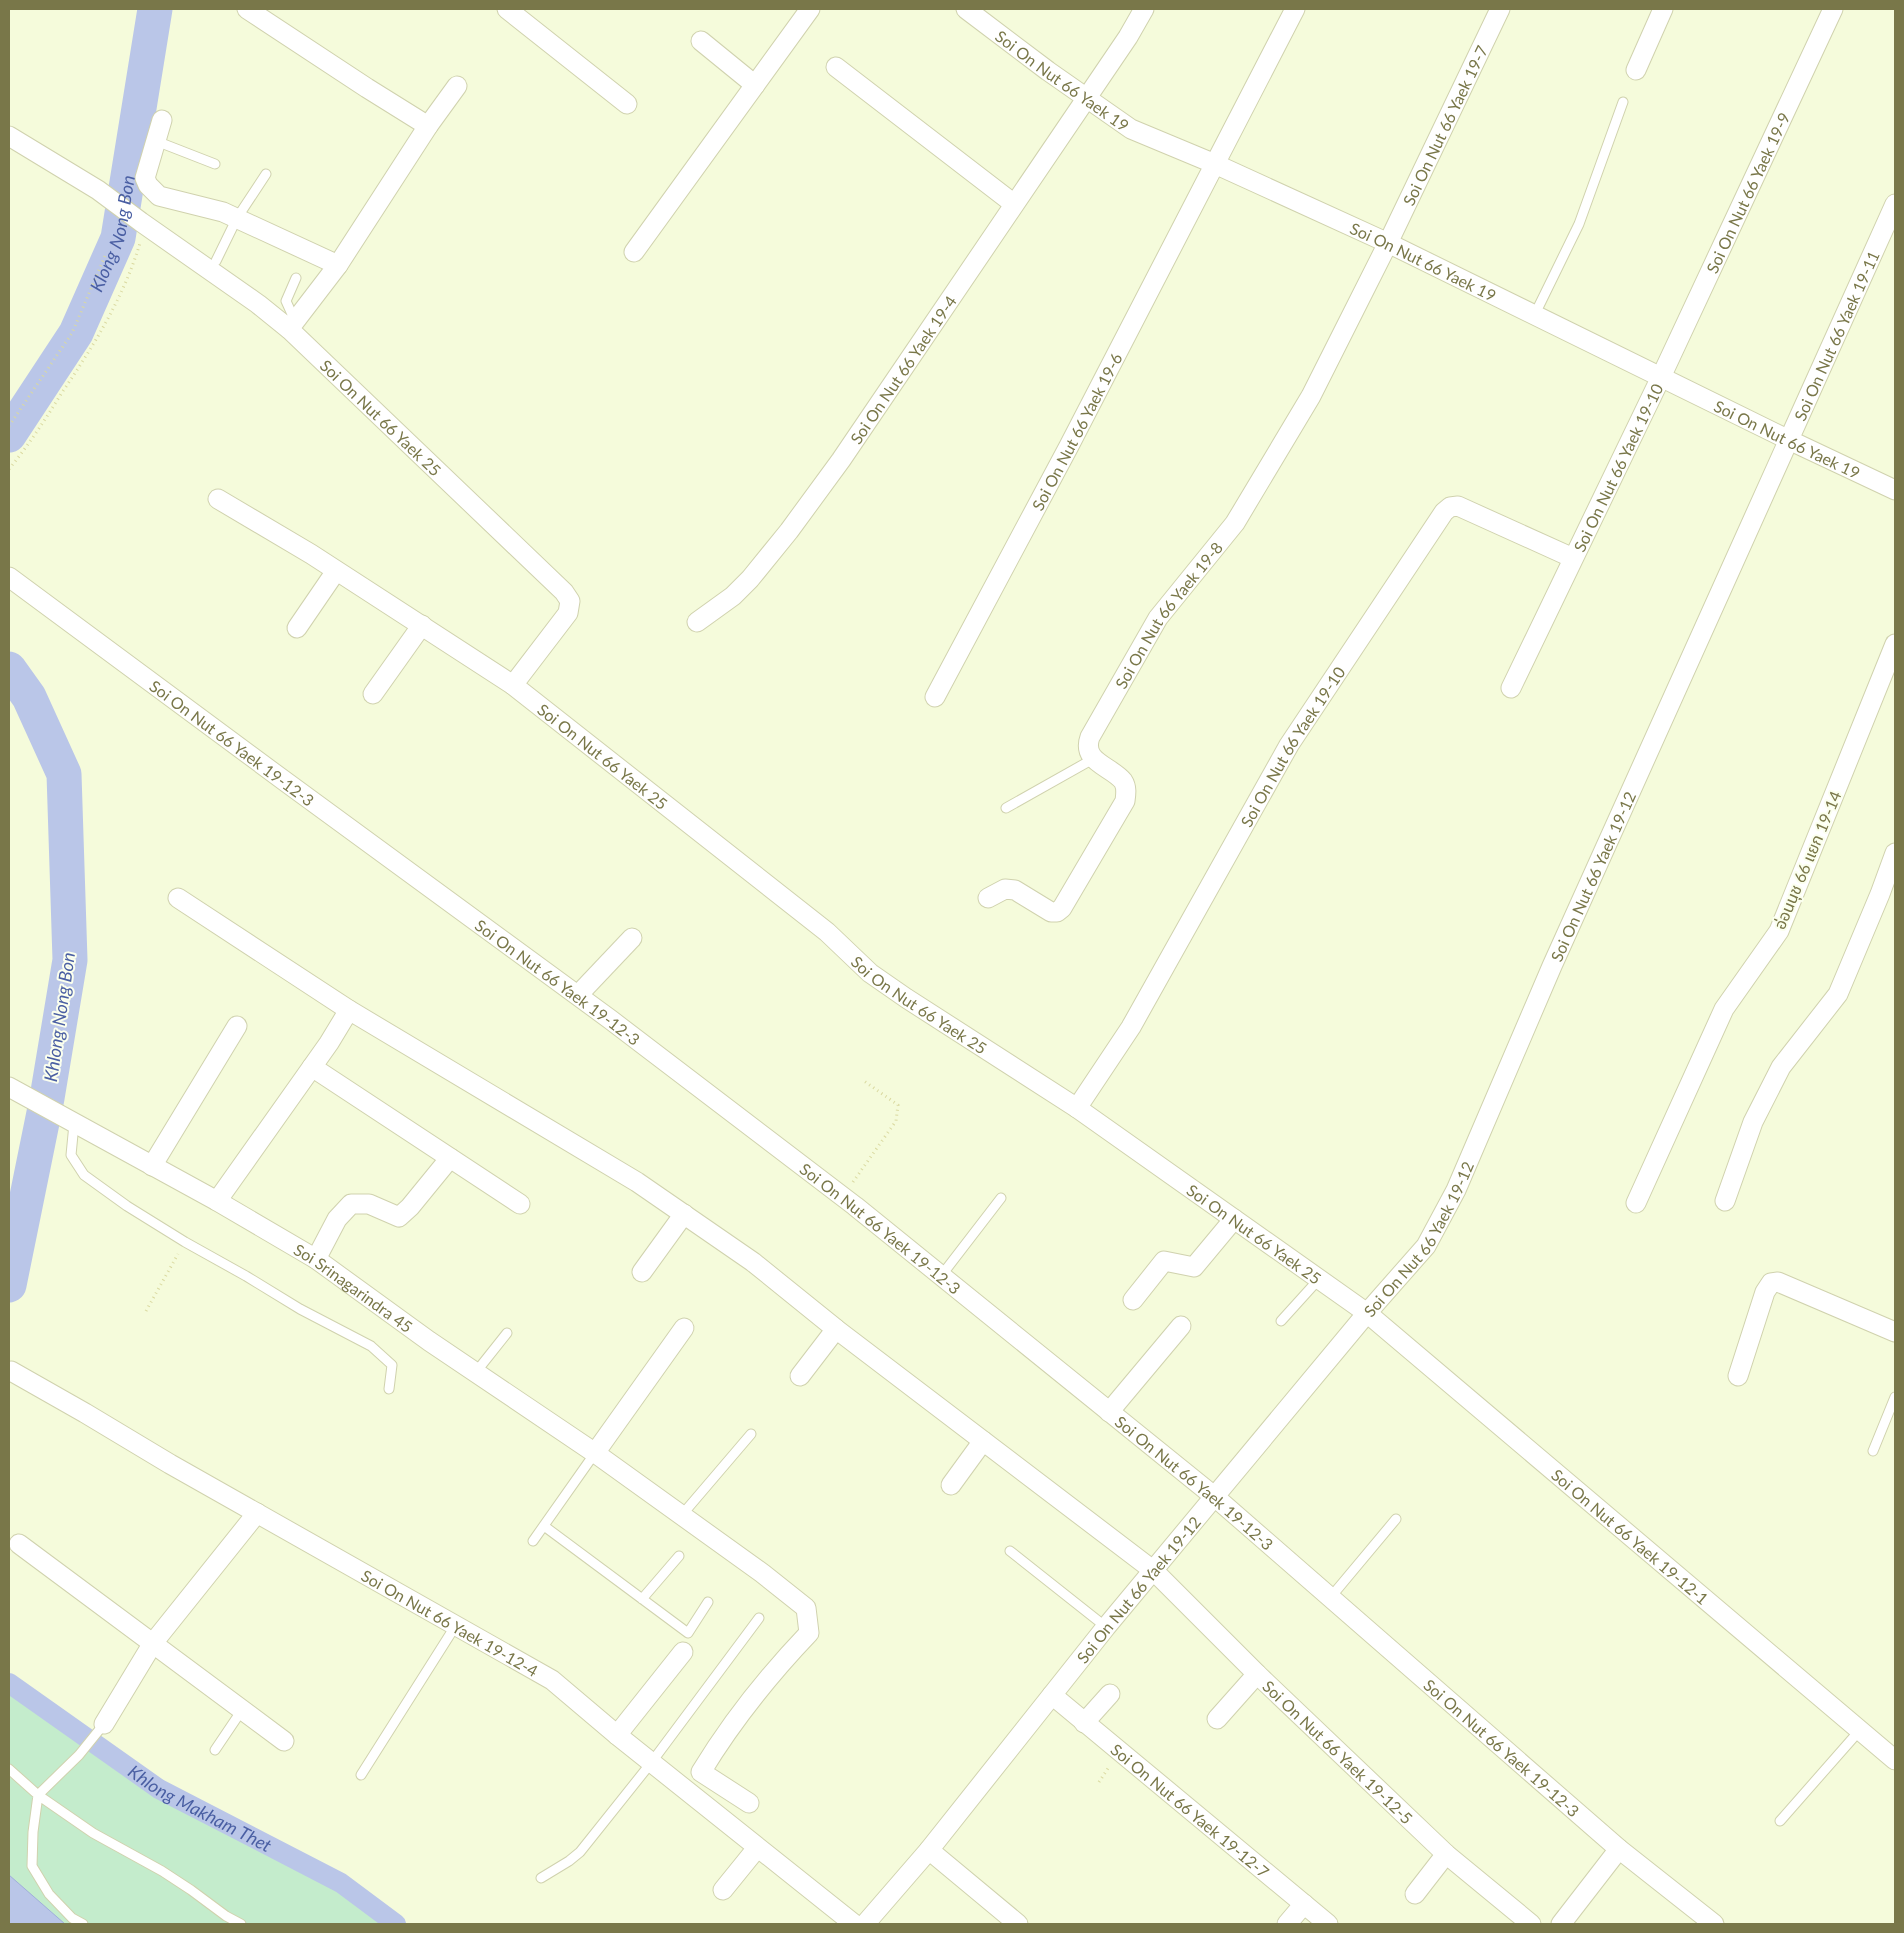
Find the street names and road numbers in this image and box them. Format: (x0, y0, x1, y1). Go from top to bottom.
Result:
street label: Soi On Nut 66 Yaek 19 (992, 26, 1133, 134)
street label: Soi On Nut 66 Yaek 19-7 (1398, 42, 1491, 208)
street label: Soi On Nut 66 Yaek 19-9 (1702, 109, 1793, 276)
street label: Soi On Nut 66 Yaek 19 (1348, 218, 1500, 304)
street label: Soi On Nut 66 Yaek 19-11 (1789, 247, 1882, 423)
street label: Soi On Nut 66 Yaek 19-4 (846, 292, 960, 447)
street label: Soi On Nut 66 Yaek 19-6 (1027, 349, 1125, 513)
street label: Soi On Nut 66 Yaek 25 (317, 355, 445, 479)
street label: Soi On Nut 66 Yaek 19-10 (1569, 380, 1666, 554)
street label: Soi On Nut 66 Yaek 19 (1711, 395, 1863, 482)
street label: Soi On Nut 66 Yaek 19-8 (1110, 538, 1226, 691)
street label: Soi On Nut 66 Yaek 19-10 (1236, 663, 1348, 830)
street label: Soi On Nut 66 Yaek 19-12-3 (147, 675, 318, 809)
street label: Soi On Nut 66 Yaek 25 (534, 699, 672, 813)
street label: Soi On Nut 66 Yaek 19-12 (1546, 788, 1639, 964)
street label: อ่อนนุช 66 แยก 19-14 (1769, 788, 1846, 932)
street label: Soi On Nut 66 Yaek 19-12-3 (472, 915, 644, 1048)
street label: Soi On Nut 66 Yaek 25 (848, 951, 991, 1057)
street label: Soi On Nut 66 Yaek 19-12-3 (797, 1158, 965, 1297)
street label: Soi On Nut 66 Yaek 19-12 (1359, 1158, 1477, 1320)
street label: Soi On Nut 66 Yaek 25 (1184, 1180, 1325, 1287)
street label: Soi Srinagarindra 45 (291, 1239, 417, 1336)
street label: Soi On Nut 66 Yaek 19-12-3 (1112, 1411, 1277, 1553)
street label: Soi On Nut 66 Yaek 19-12-1 (1548, 1464, 1713, 1608)
street label: Soi On Nut 66 Yaek 19-12 (1072, 1512, 1204, 1666)
street label: Soi On Nut 66 Yaek 19-12-4 (359, 1565, 542, 1680)
street label: Soi On Nut 66 Yaek 19-12-3 (1421, 1675, 1584, 1820)
street label: Soi On Nut 66 Yaek 19-12-5 (1260, 1676, 1417, 1827)
street label: Soi On Nut 66 Yaek 19-12-7 (1108, 1739, 1273, 1881)

